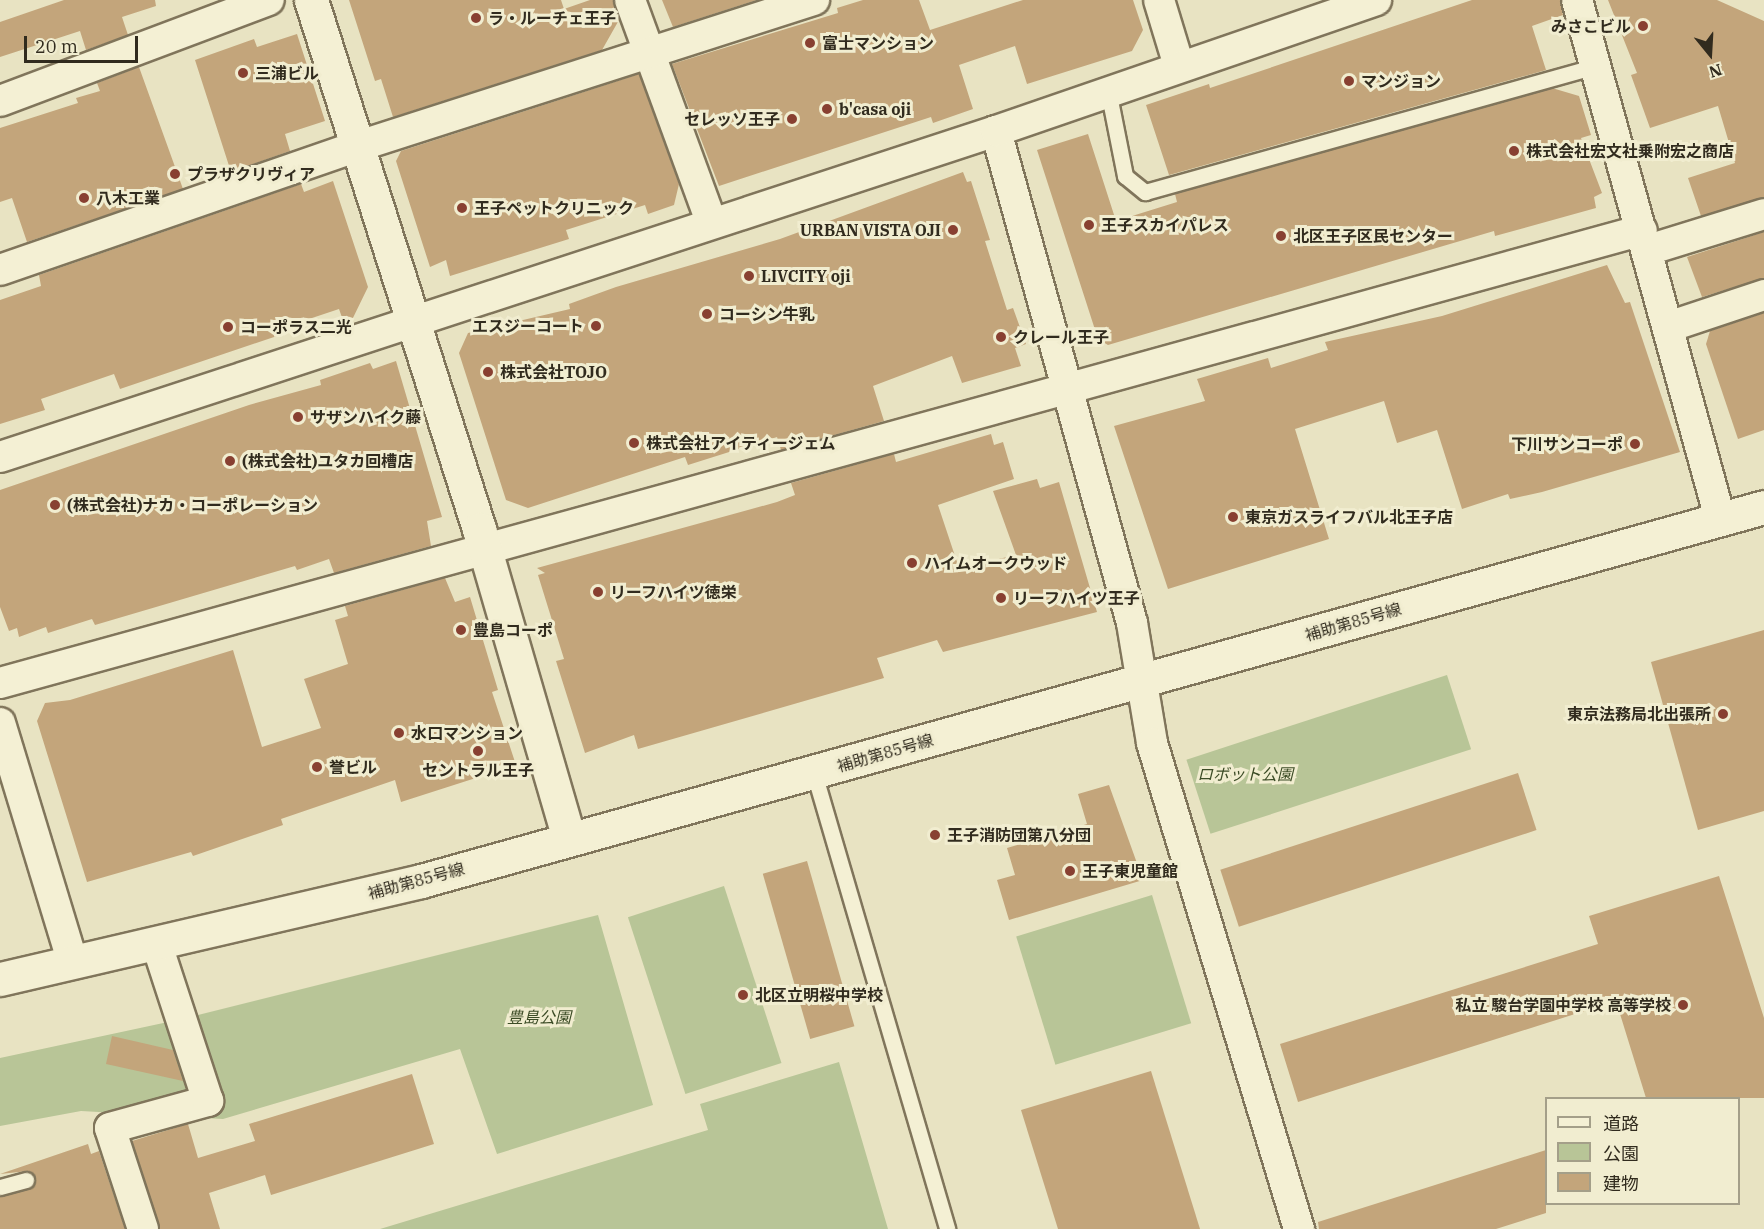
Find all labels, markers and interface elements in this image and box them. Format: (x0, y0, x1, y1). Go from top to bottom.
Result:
place label: ラ・ルーチェ王子 (488, 8, 616, 28)
marker: ラ・ルーチェ王子 (469, 11, 483, 25)
place label: みさこビル (1551, 16, 1631, 36)
marker: みさこビル (1636, 19, 1650, 33)
scale bar (27, 24, 141, 62)
north arrow (1680, 24, 1740, 84)
place label: 富士マンション (822, 33, 934, 53)
text: 20 m (35, 35, 78, 58)
marker: 富士マンション (803, 36, 817, 50)
text: N (1706, 60, 1725, 83)
place label: 三浦ビル (255, 63, 319, 83)
marker: 三浦ビル (236, 66, 250, 80)
place label: マンジョン (1361, 71, 1441, 91)
marker: マンジョン (1342, 74, 1356, 88)
place label: b'casa oji (839, 99, 911, 119)
marker: b'casa oji (820, 102, 834, 116)
place label: セレッソ王子 (684, 109, 780, 129)
marker: セレッソ王子 (785, 112, 799, 126)
place label: 株式会社宏文社乗附宏之商店 (1526, 141, 1734, 161)
marker: 株式会社宏文社乗附宏之商店 (1507, 144, 1521, 158)
place label: プラザクリヴィア (187, 164, 315, 184)
marker: プラザクリヴィア (168, 167, 182, 181)
place label: 八木工業 (96, 188, 160, 208)
marker: 八木工業 (77, 191, 91, 205)
place label: 王子ペットクリニック (474, 198, 634, 218)
marker: 王子ペットクリニック (455, 201, 469, 215)
place label: 王子スカイパレス (1101, 215, 1229, 235)
marker: 王子スカイパレス (1082, 218, 1096, 232)
place label: URBAN VISTA OJI (800, 220, 941, 240)
marker: URBAN VISTA OJI (946, 223, 960, 237)
place label: 北区王子区民センター (1293, 226, 1453, 246)
marker: 北区王子区民センター (1274, 229, 1288, 243)
place label: LIVCITY oji (761, 266, 851, 286)
marker: LIVCITY oji (742, 269, 756, 283)
place label: コーシン牛乳 (719, 304, 815, 324)
marker: コーシン牛乳 (700, 307, 714, 321)
place label: エスジーコート (472, 316, 584, 336)
place label: コーポラス二光 (240, 317, 352, 337)
marker: エスジーコート (589, 319, 603, 333)
marker: コーポラス二光 (221, 320, 235, 334)
place label: クレール王子 (1013, 327, 1109, 347)
marker: クレール王子 (994, 330, 1008, 344)
place label: 株式会社TOJO (500, 362, 607, 382)
marker: 株式会社TOJO (481, 365, 495, 379)
place label: サザンハイク藤 (310, 407, 422, 427)
marker: サザンハイク藤 (291, 410, 305, 424)
place label: 株式会社アイティージェム (646, 433, 838, 453)
place label: 下川サンコーポ (1511, 434, 1623, 454)
marker: 株式会社アイティージェム (627, 436, 641, 450)
marker: 下川サンコーポ (1628, 437, 1642, 451)
place label: (株式会社)ユタカ回槽店 (242, 451, 413, 471)
marker: (株式会社)ユタカ回槽店 (223, 454, 237, 468)
place label: (株式会社)ナカ・コーポレーション (67, 495, 318, 515)
marker: (株式会社)ナカ・コーポレーション (48, 498, 62, 512)
place label: 東京ガスライフバル北王子店 (1245, 507, 1453, 527)
marker: 東京ガスライフバル北王子店 (1226, 510, 1240, 524)
place label: ハイムオークウッド (924, 553, 1068, 573)
marker: ハイムオークウッド (905, 556, 919, 570)
place label: リーフハイツ徳栄 (610, 582, 738, 602)
marker: リーフハイツ徳栄 (591, 585, 605, 599)
place label: リーフハイツ王子 (1013, 588, 1141, 608)
marker: リーフハイツ王子 (994, 591, 1008, 605)
street label: 補助第85号線 (1303, 599, 1403, 645)
place label: 豊島コーポ (473, 620, 553, 640)
marker: 豊島コーポ (454, 623, 468, 637)
place label: 東京法務局北出張所 (1567, 704, 1711, 724)
marker: 東京法務局北出張所 (1716, 707, 1730, 721)
place label: 水口マンション (411, 723, 523, 743)
marker: 水口マンション (392, 726, 406, 740)
street label: 補助第85号線 (835, 730, 935, 776)
marker: セントラル王子 (471, 744, 485, 758)
place label: 誉ビル (329, 757, 377, 777)
marker: 誉ビル (310, 760, 324, 774)
place label: セントラル王子 (422, 760, 534, 780)
park label: ロボット公園 (1197, 764, 1293, 784)
place label: 王子消防団第八分団 (947, 825, 1091, 845)
marker: 王子消防団第八分団 (928, 828, 942, 842)
street label: 補助第85号線 (366, 859, 466, 903)
place label: 王子東児童館 (1082, 861, 1178, 881)
marker: 王子東児童館 (1063, 864, 1077, 878)
place label: 北区立明桜中学校 (755, 985, 883, 1005)
marker: 北区立明桜中学校 (736, 988, 750, 1002)
place label: 私立 駿台学園中学校 高等学校 (1456, 995, 1671, 1015)
marker: 私立 駿台学園中学校 高等学校 (1676, 998, 1690, 1012)
park label: 豊島公園 (507, 1007, 571, 1027)
legend (1545, 1097, 1740, 1205)
text: 道路 (1603, 1112, 1639, 1135)
text: 公園 (1603, 1142, 1639, 1165)
text: 建物 (1603, 1172, 1639, 1195)

